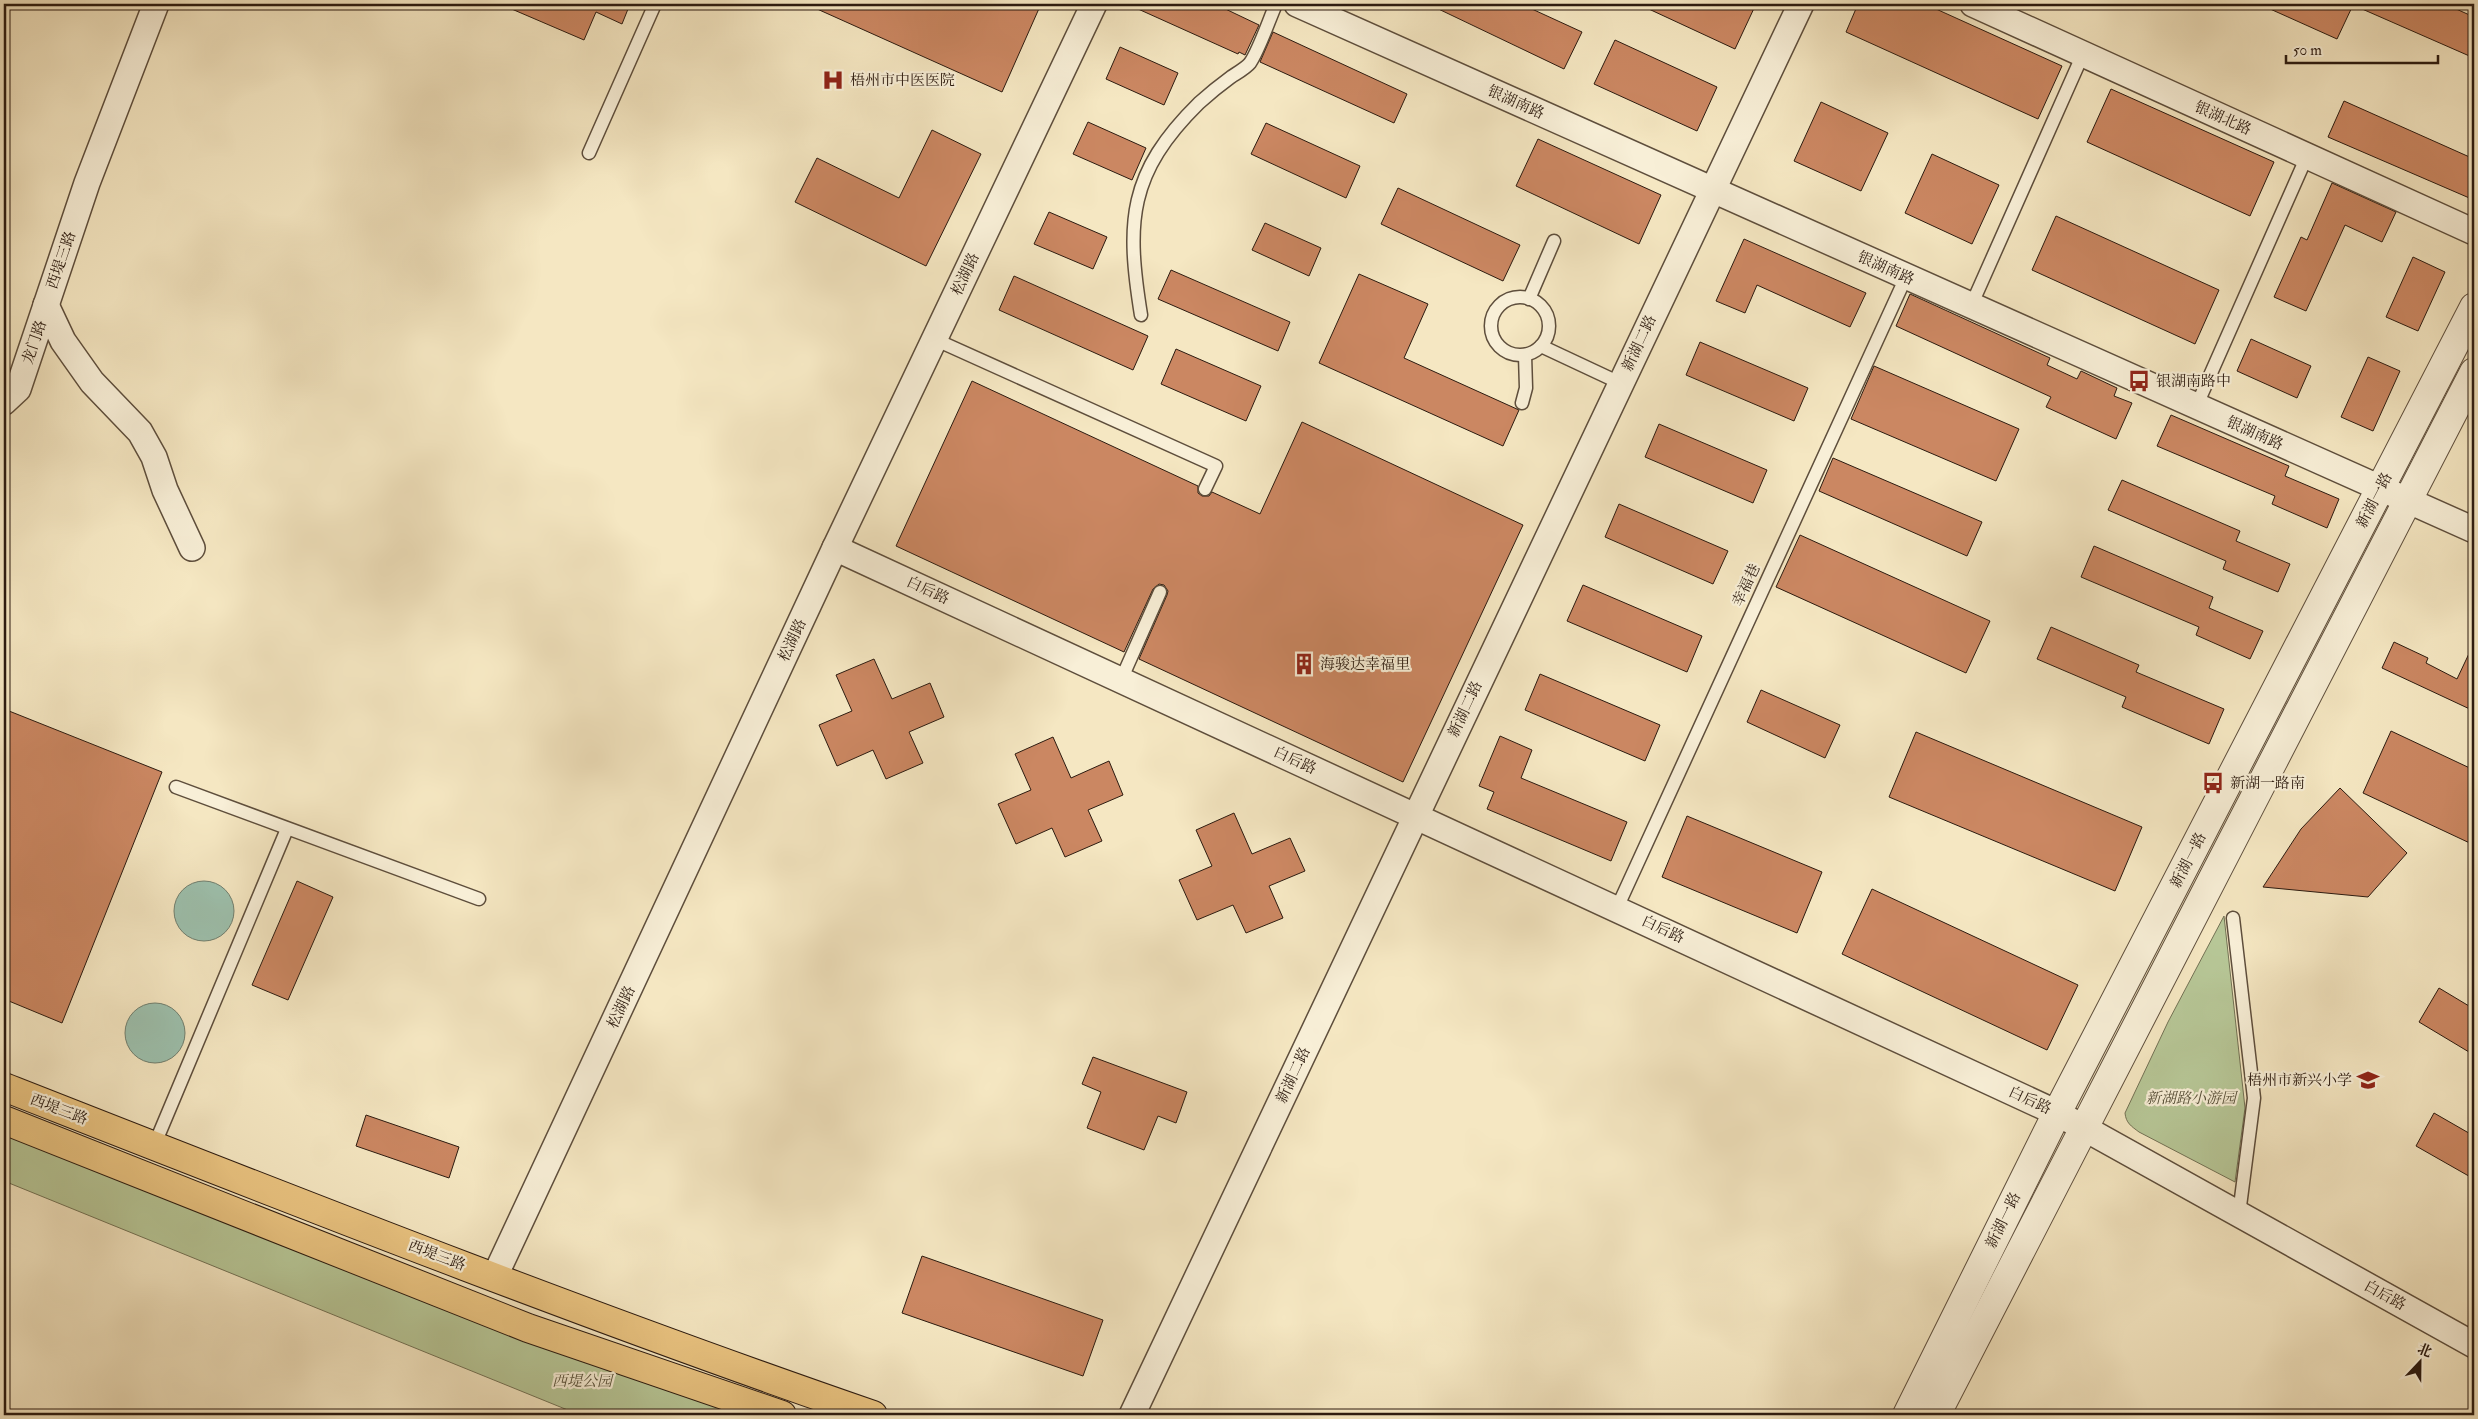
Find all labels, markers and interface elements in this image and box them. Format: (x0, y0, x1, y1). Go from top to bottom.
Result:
scale bar (2286, 32, 2438, 64)
text: 50 m (2293, 41, 2322, 60)
hospital icon: 梧州市中医医院 (820, 67, 846, 93)
place label: 梧州市中医医院 (850, 71, 955, 90)
street label: 银湖南路 (1485, 82, 1547, 123)
street label: 银湖北路 (2192, 98, 2254, 139)
street label: 西堤三路 (43, 229, 80, 292)
street label: 银湖南路 (1855, 248, 1917, 289)
street label: 松湖路 (947, 250, 984, 299)
street label: 新湖二路 (1618, 312, 1661, 374)
street label: 龙门路 (18, 318, 51, 367)
bus stop icon: 银湖南路中 (2126, 368, 2152, 394)
place label: 银湖南路中 (2156, 372, 2231, 391)
street label: 银湖南路 (2224, 413, 2286, 454)
street label: 新湖一路 (2352, 469, 2397, 531)
street label: 幸福巷 (1728, 561, 1765, 610)
street label: 白后路 (903, 572, 952, 609)
street label: 松湖路 (774, 616, 811, 665)
building icon: 海骏达幸福里 (1291, 651, 1317, 677)
place label: 海骏达幸福里 (1320, 655, 1410, 674)
street label: 新湖二路 (1444, 678, 1487, 740)
street label: 白后路 (1270, 742, 1319, 779)
bus stop icon: 新湖一路南 (2200, 770, 2226, 796)
place label: 新湖一路南 (2230, 774, 2305, 793)
street label: 新湖一路 (2166, 829, 2211, 891)
street label: 白后路 (1638, 911, 1687, 948)
street label: 松湖路 (603, 983, 640, 1032)
street label: 新湖二路 (1272, 1044, 1315, 1106)
school or university icon: 梧州市新兴小学 (2355, 1067, 2381, 1093)
place label: 梧州市新兴小学 (2247, 1071, 2352, 1090)
street label: 白后路 (2005, 1082, 2054, 1119)
park label: 新湖路小游园 (2146, 1089, 2238, 1108)
street label: 西堤三路 (27, 1090, 90, 1129)
street label: 新湖一路 (1982, 1189, 2025, 1251)
street label: 西堤三路 (405, 1236, 468, 1275)
street label: 白后路 (2360, 1276, 2409, 1315)
north arrow (2396, 1336, 2446, 1386)
text: 北 (2415, 1340, 2434, 1361)
park label: 西堤公园 (552, 1372, 614, 1391)

